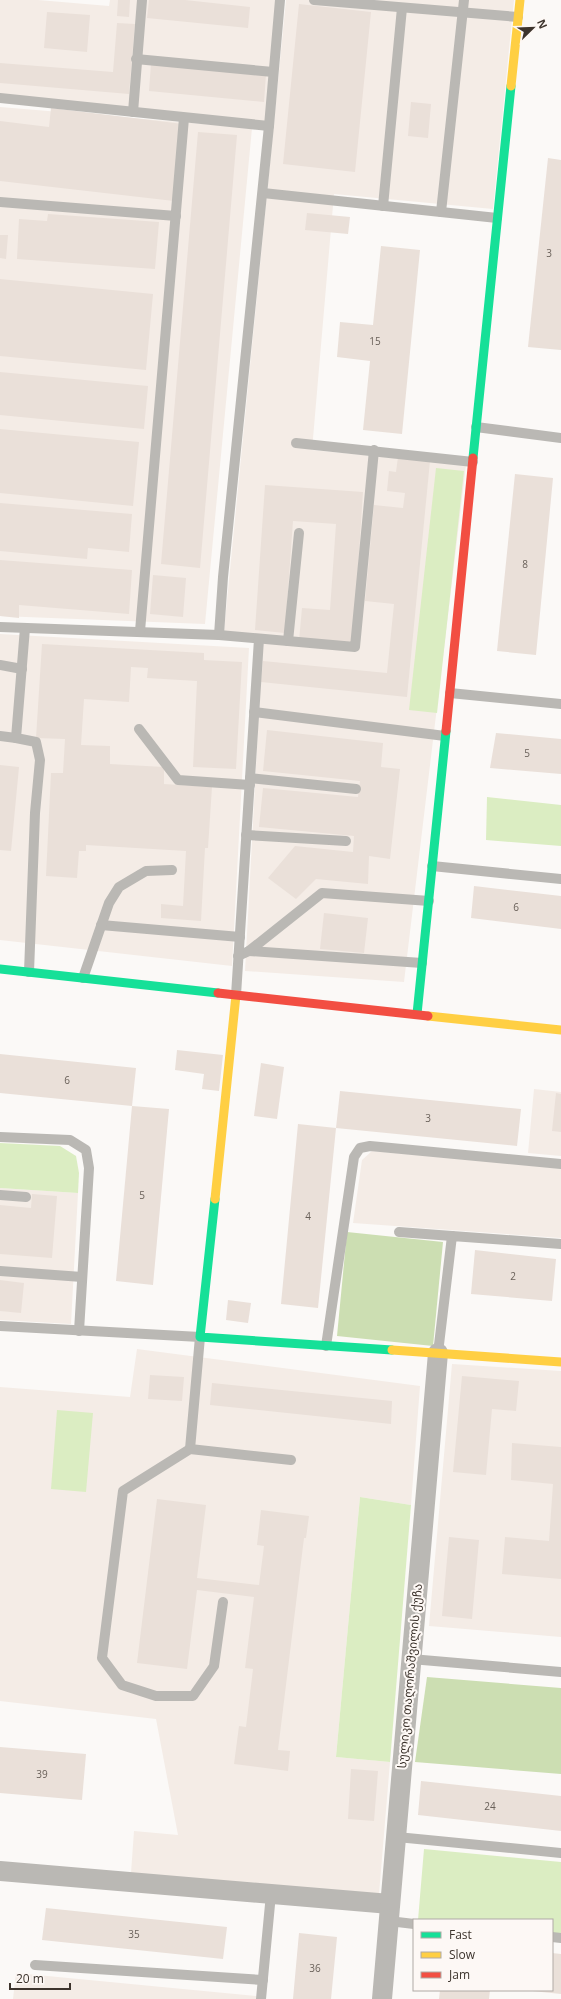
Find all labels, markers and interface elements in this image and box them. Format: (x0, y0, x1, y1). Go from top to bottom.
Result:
north arrow (513, 8, 553, 48)
text: N (534, 17, 551, 31)
house number: 3 (546, 246, 552, 260)
house number: 15 (369, 334, 381, 348)
house number: 8 (522, 557, 528, 571)
house number: 5 (524, 746, 530, 760)
house number: 6 (513, 900, 519, 914)
house number: 6 (64, 1073, 70, 1087)
house number: 3 (425, 1111, 431, 1125)
house number: 5 (139, 1188, 145, 1202)
house number: 4 (305, 1209, 311, 1223)
house number: 2 (510, 1269, 516, 1283)
street label: სულიკო თაღორაშვილის ქუჩა (393, 1583, 426, 1769)
house number: 39 (36, 1767, 48, 1781)
house number: 24 (484, 1799, 496, 1813)
legend (413, 1919, 553, 1991)
text: Fast (449, 1926, 472, 1943)
house number: 35 (128, 1927, 140, 1941)
text: Slow (449, 1946, 476, 1963)
house number: 36 (309, 1961, 321, 1975)
scale bar (10, 1965, 70, 1991)
text: Jam (448, 1966, 470, 1983)
text: 20 m (16, 1970, 44, 1987)

